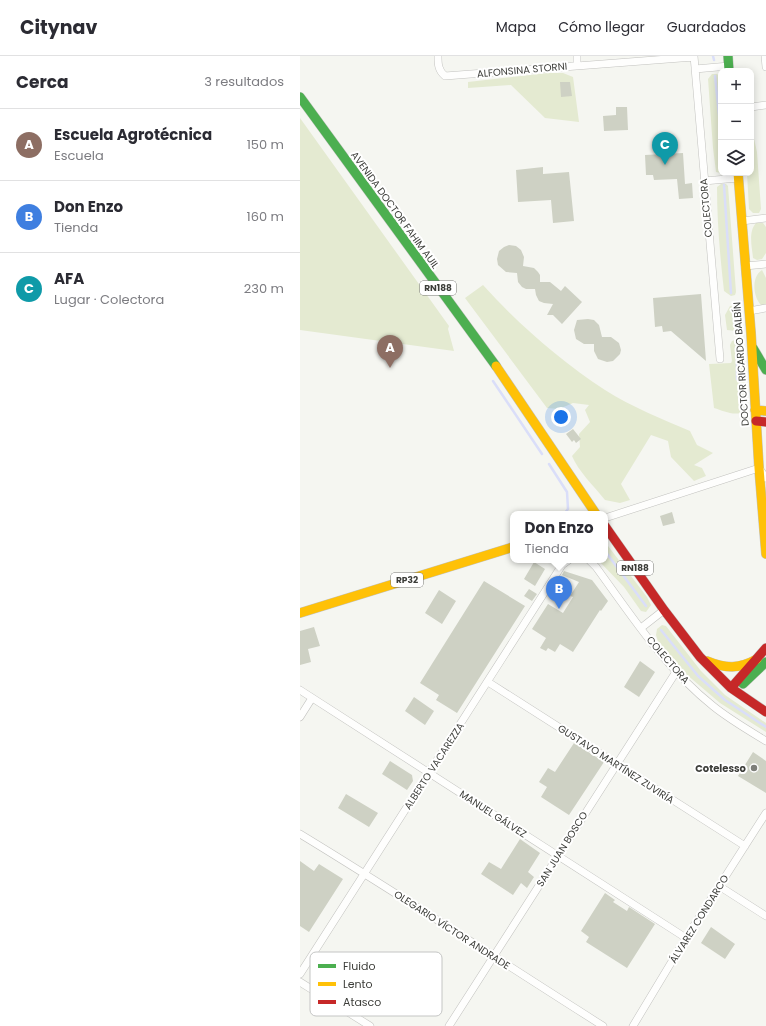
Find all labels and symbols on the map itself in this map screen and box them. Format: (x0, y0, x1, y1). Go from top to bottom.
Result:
street label: ALFONSINA STORNI (476, 59, 568, 81)
pin: C (652, 132, 678, 165)
street label: AVENIDA DOCTOR FAHIM AUIL (347, 148, 443, 272)
street label: COLECTORA (696, 178, 716, 238)
road number: RN188 (420, 281, 456, 295)
street label: DOCTOR RICARDO BALBÍN (729, 302, 753, 426)
pin: A (377, 335, 403, 368)
your location (551, 407, 571, 427)
road number: RN188 (617, 561, 653, 575)
road number: RP32 (391, 573, 423, 587)
pin: B (546, 576, 572, 609)
street label: COLECTORA (643, 633, 693, 687)
street label: ALBERTO VACAREZZA (400, 719, 468, 812)
street label: GUSTAVO MARTÍNEZ ZUVIRÍA (555, 721, 677, 807)
place label: Cotelesso (695, 761, 747, 776)
marker: Cotelesso (749, 763, 759, 773)
street label: MANUEL GÁLVEZ (456, 787, 530, 841)
street label: SAN JUAN BOSCO (533, 808, 591, 890)
street label: ÁLVAREZ CONDARCO (666, 872, 732, 966)
street label: OLEGARIO VÍCTOR ANDRADE (391, 887, 513, 973)
legend (310, 952, 442, 1016)
text: Fluido (343, 958, 375, 974)
text: Lento (343, 976, 373, 992)
text: Atasco (343, 994, 381, 1010)

